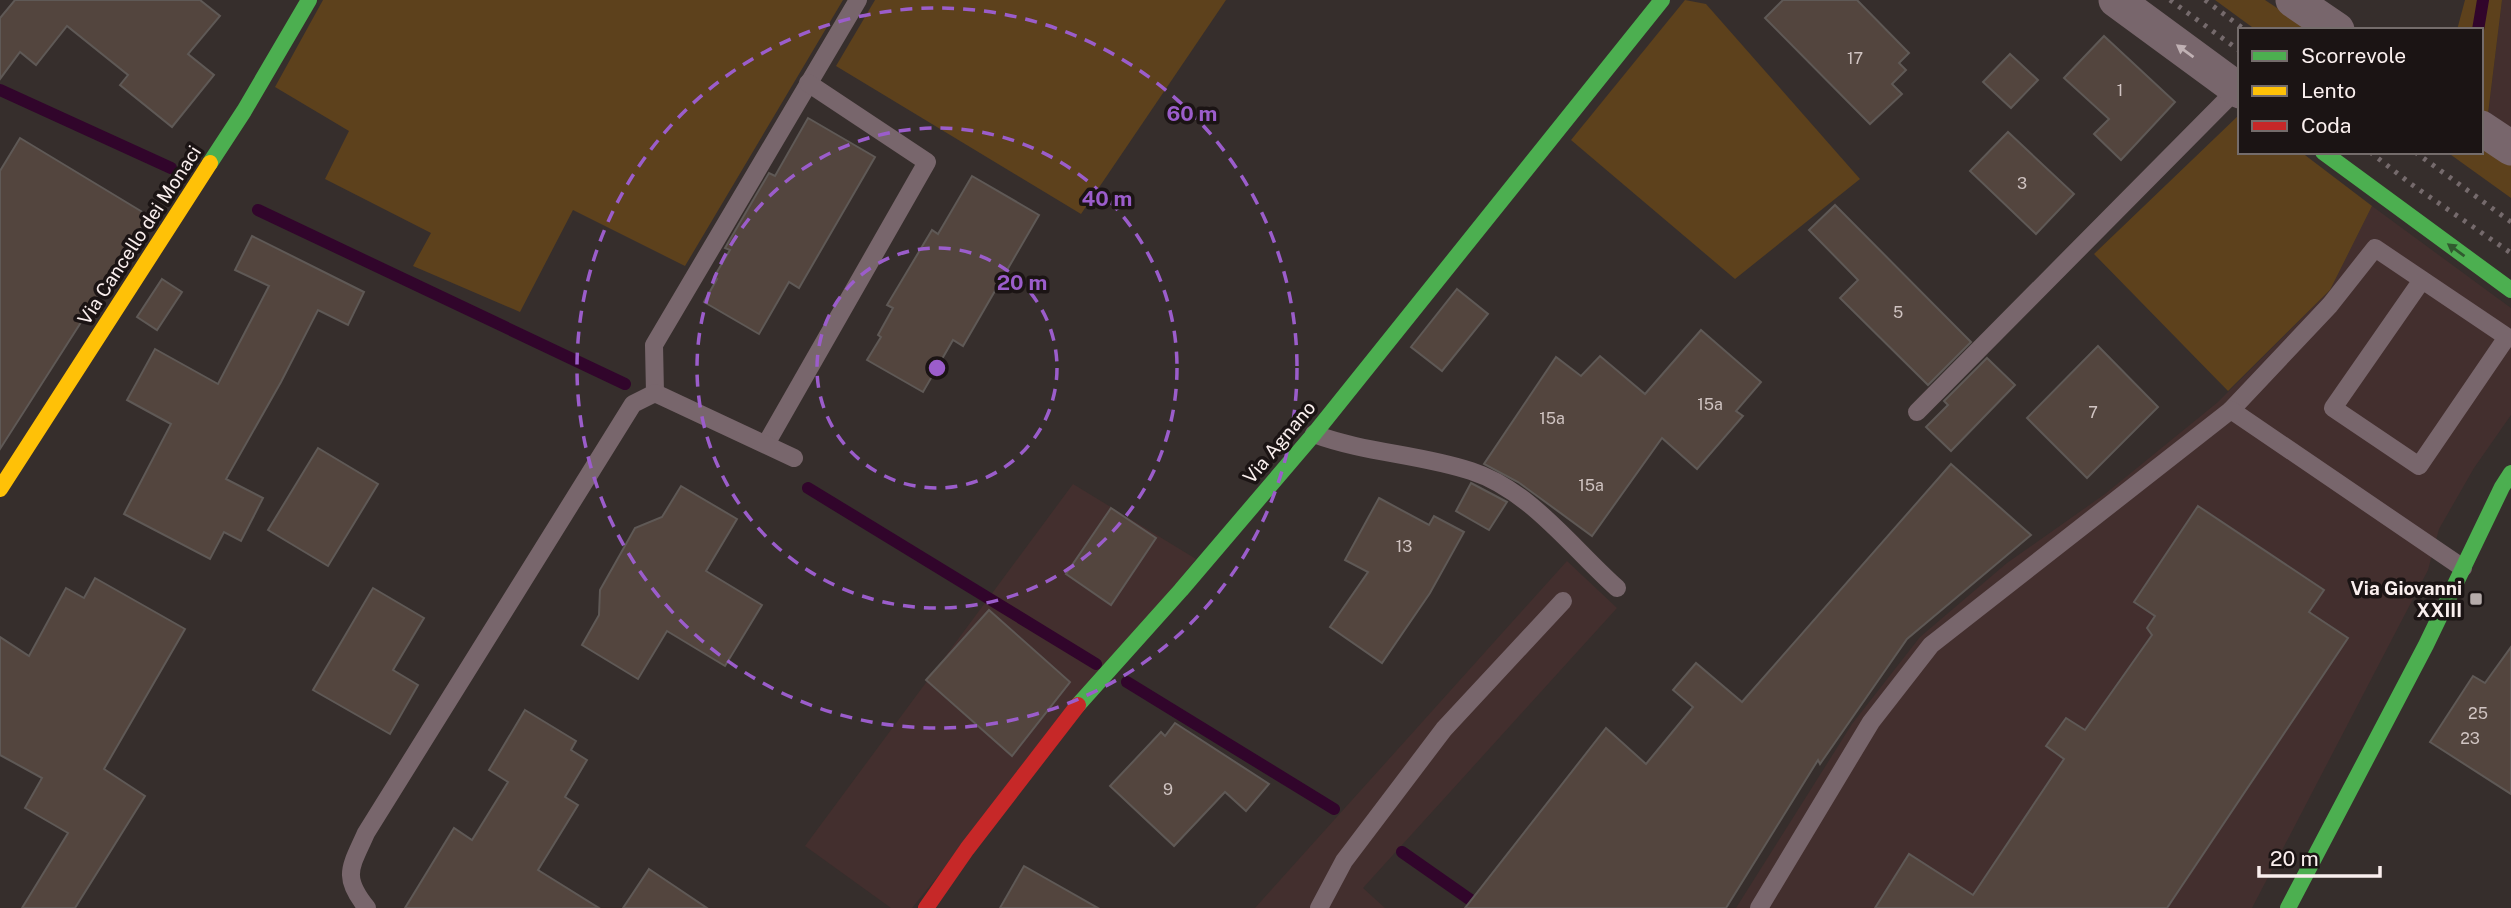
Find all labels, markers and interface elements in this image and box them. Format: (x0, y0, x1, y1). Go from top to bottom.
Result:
legend (2238, 28, 2483, 154)
text: Scorrevole (2301, 43, 2406, 68)
one-way arrow (2176, 44, 2194, 58)
house number: 17 (1847, 49, 1863, 68)
text: Lento (2301, 78, 2356, 103)
house number: 1 (2117, 81, 2123, 100)
text: 60 m (1167, 101, 1217, 126)
text: Coda (2301, 113, 2351, 138)
street label: Via Cancello dei Monaci (73, 141, 205, 329)
house number: 3 (2017, 174, 2027, 193)
text: 40 m (1082, 186, 1132, 211)
one-way arrow (2447, 243, 2465, 257)
text: 20 m (997, 270, 1047, 295)
house number: 5 (1893, 303, 1903, 322)
centre of rings (925, 356, 949, 380)
house number: 15a (1697, 395, 1723, 414)
street label: Via Agnano (1238, 396, 1320, 488)
house number: 7 (2088, 403, 2098, 422)
house number: 15a (1539, 409, 1565, 428)
house number: 15a (1578, 476, 1604, 495)
house number: 13 (1396, 537, 1412, 556)
place label: Via Giovanni XXIII (2350, 577, 2462, 621)
marker: Via Giovanni XXIII (2468, 591, 2484, 607)
house number: 25 (2468, 704, 2488, 723)
house number: 23 (2460, 729, 2480, 748)
house number: 9 (1163, 780, 1173, 799)
scale bar (2259, 834, 2380, 878)
text: 20 m (2270, 846, 2319, 871)

